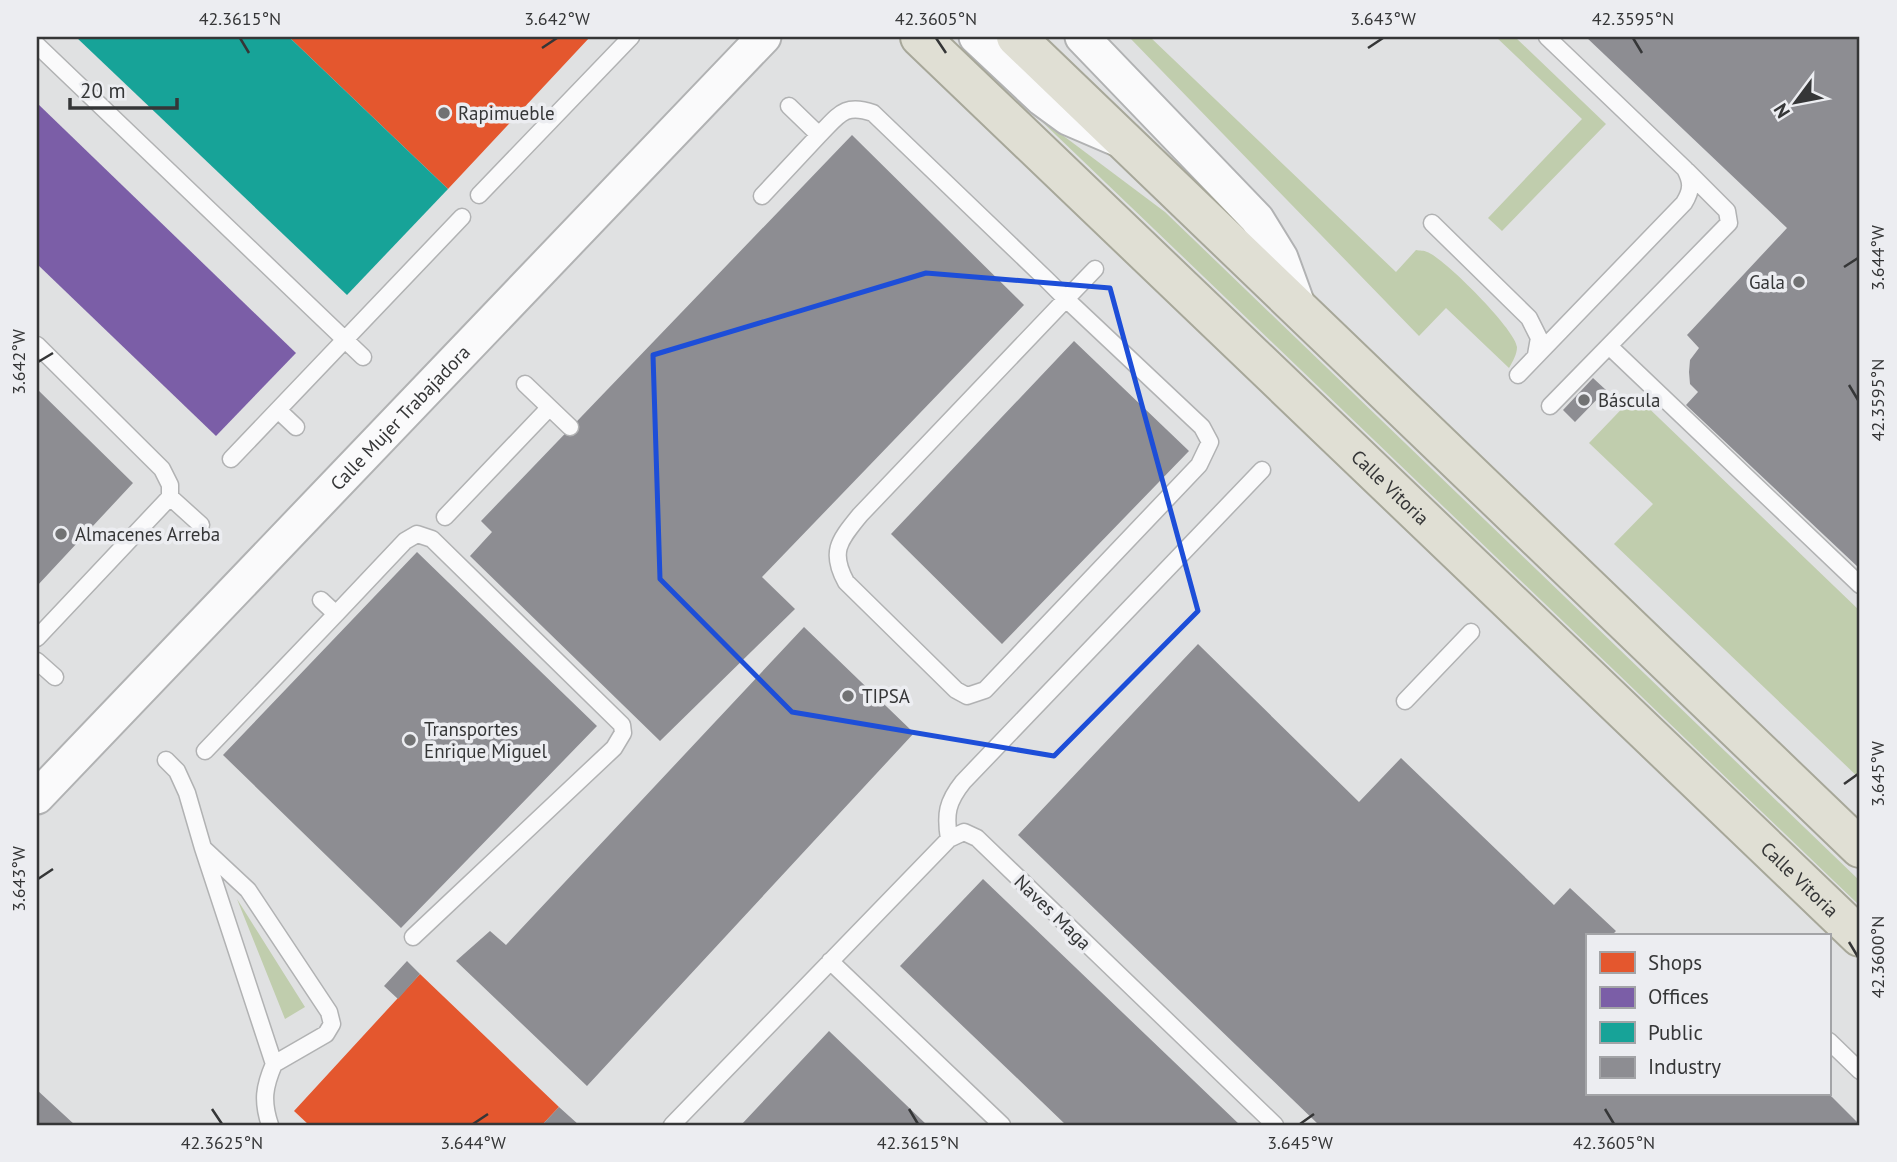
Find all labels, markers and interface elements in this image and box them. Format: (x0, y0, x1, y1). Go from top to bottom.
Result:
text: 42.3615°N (199, 7, 281, 30)
text: 3.642°W (524, 7, 590, 30)
text: 42.3605°N (895, 7, 977, 30)
text: 3.643°W (1350, 7, 1416, 30)
text: 42.3595°N (1592, 7, 1674, 30)
scale bar (70, 66, 177, 110)
north arrow (1760, 66, 1830, 136)
text: 20 m (80, 77, 126, 104)
text: N (1768, 99, 1795, 123)
place label: Rapimueble (458, 101, 555, 125)
marker: Rapimueble (436, 105, 452, 121)
text: 3.644°W (1866, 225, 1889, 291)
place label: Gala (1749, 270, 1785, 294)
marker: Gala (1791, 274, 1807, 290)
text: 3.642°W (7, 329, 30, 395)
street label: Calle Mujer Trabajadora (325, 340, 475, 495)
text: 42.3595°N (1866, 359, 1889, 441)
place label: Báscula (1598, 388, 1660, 412)
marker: Báscula (1576, 392, 1592, 408)
street label: Calle Vitoria (1346, 444, 1434, 530)
place label: Almacenes Arreba (75, 522, 220, 546)
marker: Almacenes Arreba (53, 526, 69, 542)
place label: TIPSA (862, 684, 910, 708)
marker: TIPSA (840, 688, 856, 704)
place label: Transportes Enrique Miguel (424, 717, 548, 763)
marker: Transportes Enrique Miguel (402, 732, 418, 748)
text: 3.645°W (1866, 741, 1889, 807)
street label: Calle Vitoria (1756, 837, 1844, 922)
text: 3.643°W (7, 846, 30, 912)
street label: Naves Maga (1009, 869, 1097, 955)
text: 42.3600°N (1866, 916, 1889, 998)
legend (1586, 934, 1830, 1096)
text: Shops (1648, 949, 1702, 976)
text: Offices (1648, 983, 1709, 1010)
text: Public (1648, 1019, 1703, 1046)
text: Industry (1648, 1053, 1721, 1080)
text: 42.3625°N (181, 1131, 263, 1154)
text: 3.644°W (440, 1131, 506, 1154)
text: 42.3615°N (877, 1131, 959, 1154)
text: 3.645°W (1267, 1131, 1333, 1154)
text: 42.3605°N (1573, 1131, 1655, 1154)

